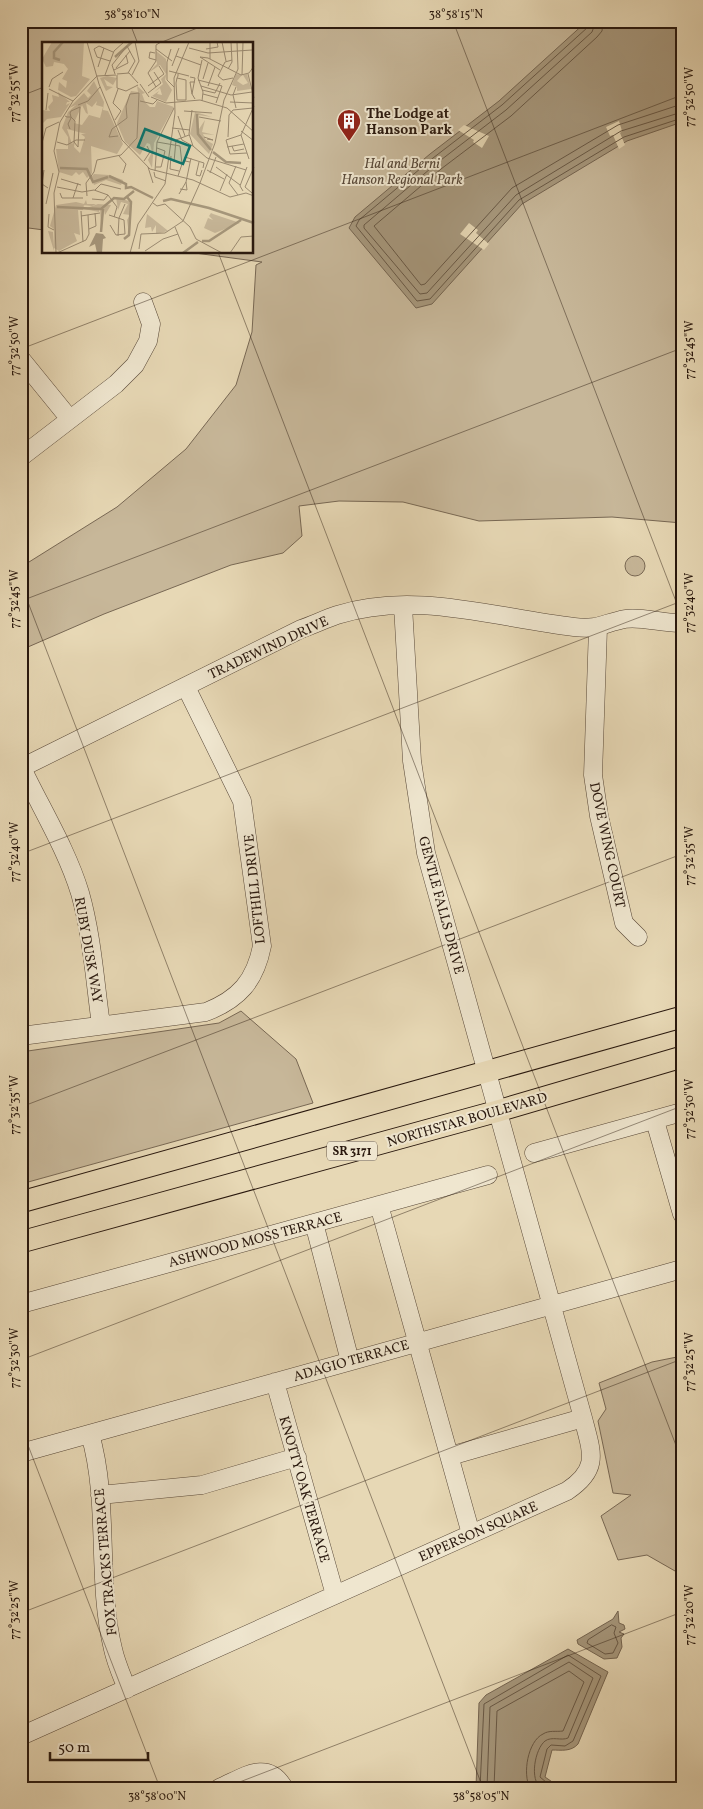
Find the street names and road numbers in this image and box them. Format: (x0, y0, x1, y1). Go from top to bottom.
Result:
street label: TRADEWIND DRIVE (205, 612, 332, 685)
street label: DOVE WING COURT (584, 781, 629, 910)
street label: LOFTHILL DRIVE (240, 833, 271, 945)
street label: GENTLE FALLS DRIVE (413, 834, 468, 976)
street label: RUBY DUSK WAY (69, 895, 106, 1005)
street label: NORTHSTAR BOULEVARD (385, 1088, 550, 1152)
road number: SR 3171 (327, 1142, 377, 1160)
street label: ASHWOOD MOSS TERRACE (166, 1208, 344, 1273)
street label: ADAGIO TERRACE (291, 1336, 412, 1387)
street label: KNOTTY OAK TERRACE (274, 1414, 334, 1565)
street label: FOX TRACKS TERRACE (91, 1487, 122, 1636)
street label: EPPERSON SQUARE (416, 1498, 541, 1567)

